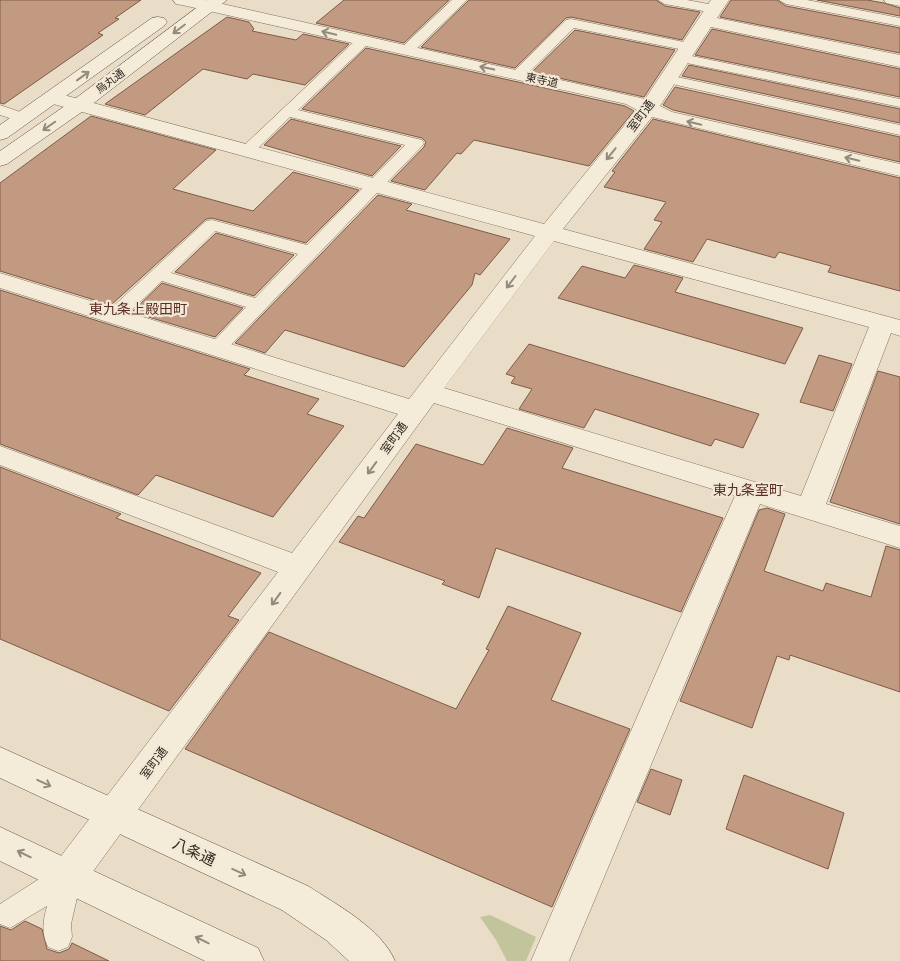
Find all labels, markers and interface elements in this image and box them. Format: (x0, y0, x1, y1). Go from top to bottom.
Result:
one-way arrow (172, 24, 186, 34)
one-way arrow (321, 28, 337, 37)
one-way arrow (480, 63, 496, 72)
street label: 烏丸通 (93, 65, 127, 97)
street label: 東寺道 (524, 70, 560, 90)
one-way arrow (76, 71, 90, 81)
street label: 室町通 (624, 97, 657, 135)
one-way arrow (687, 118, 703, 127)
one-way arrow (42, 121, 56, 131)
one-way arrow (606, 147, 617, 160)
one-way arrow (845, 154, 861, 163)
one-way arrow (506, 275, 517, 288)
district label: 東九条上殿田町 (89, 300, 187, 318)
street label: 室町通 (377, 419, 410, 457)
one-way arrow (367, 461, 377, 475)
district label: 東九条室町 (713, 481, 783, 499)
one-way arrow (270, 592, 281, 605)
street label: 室町通 (137, 744, 170, 782)
one-way arrow (36, 778, 51, 788)
street label: 八条通 (170, 833, 219, 870)
one-way arrow (17, 849, 32, 858)
one-way arrow (231, 868, 246, 878)
one-way arrow (195, 934, 210, 944)

